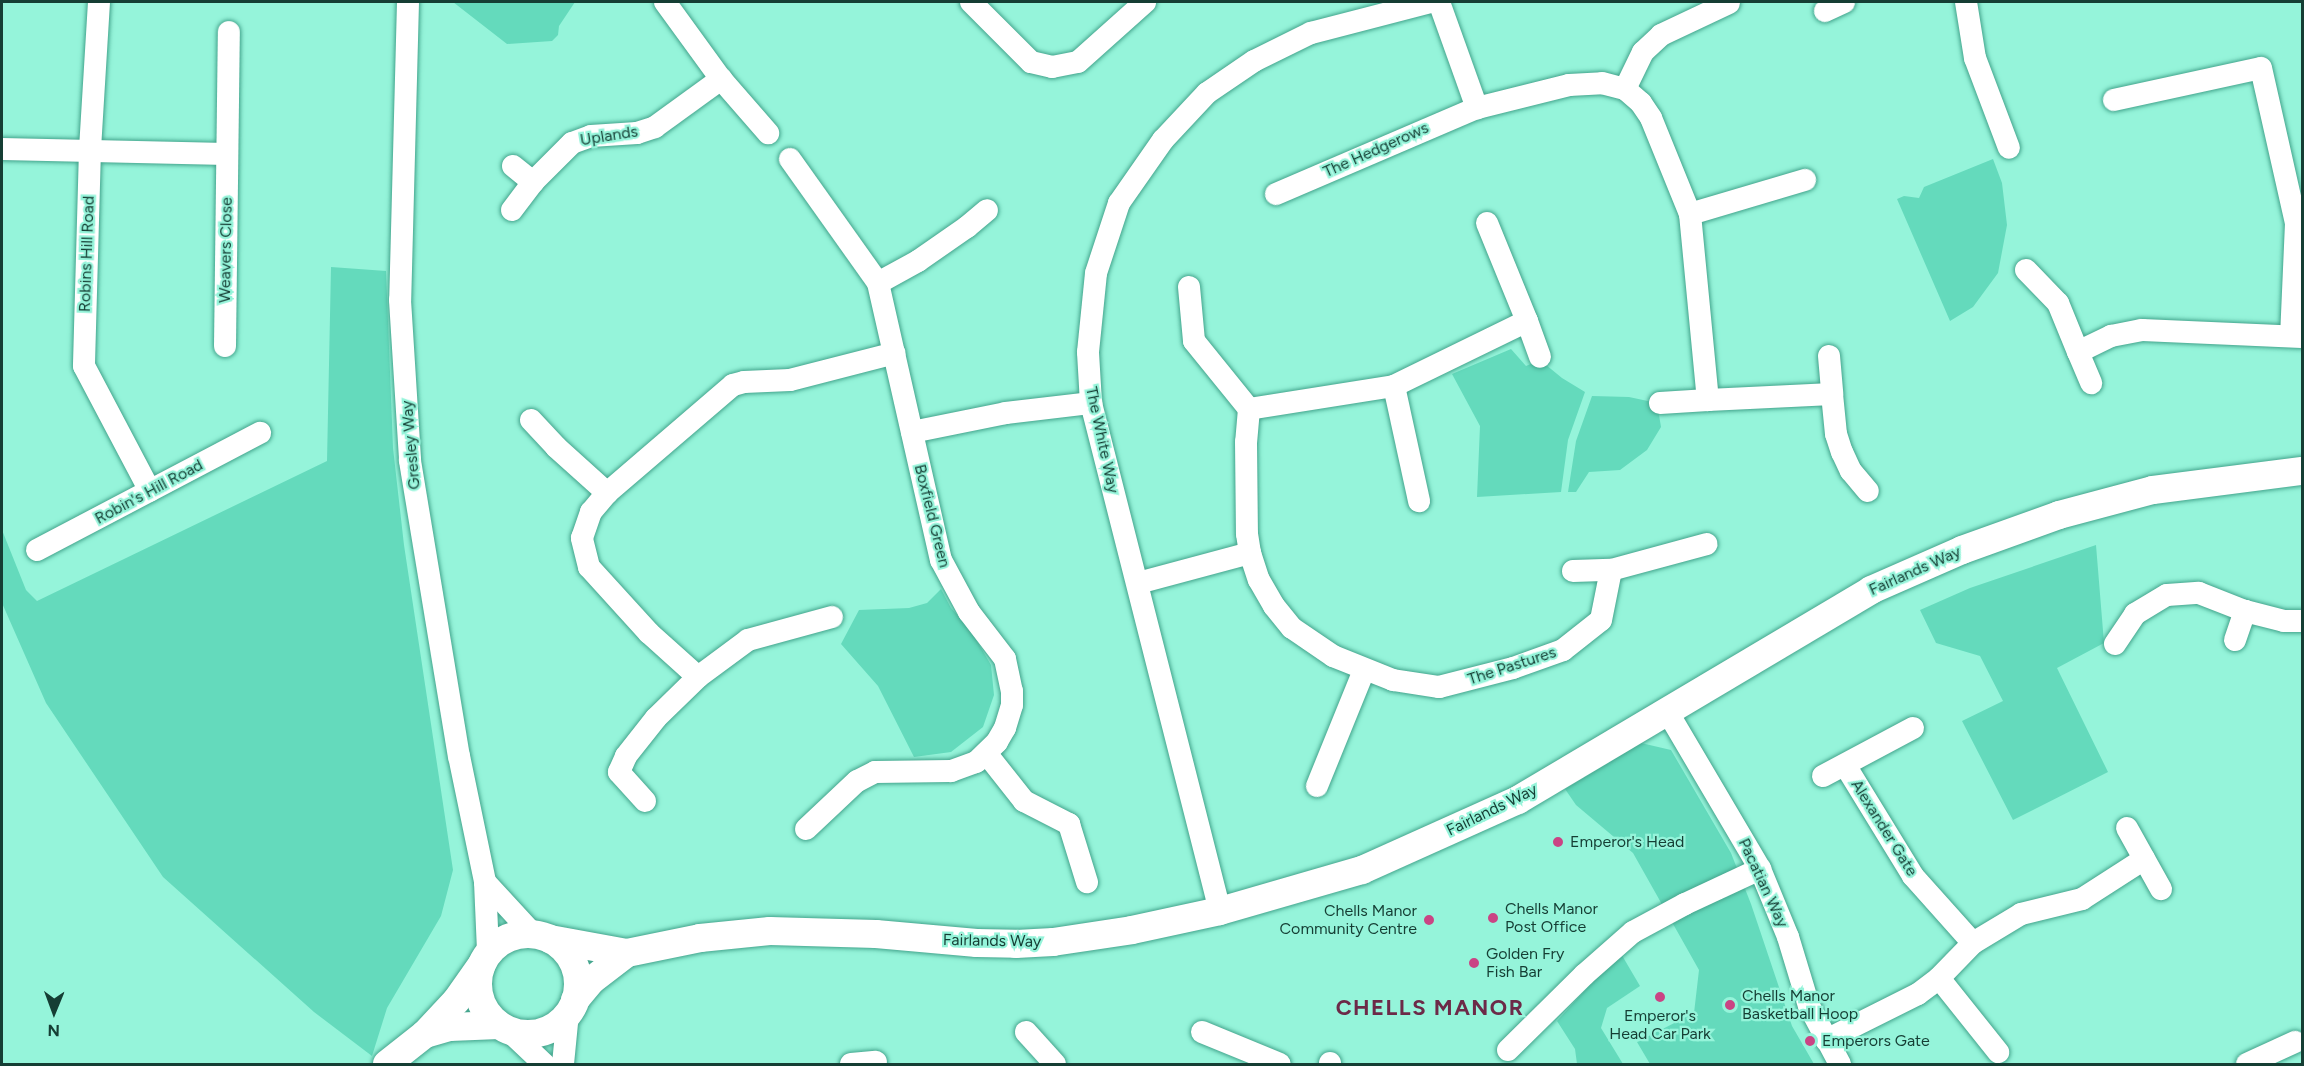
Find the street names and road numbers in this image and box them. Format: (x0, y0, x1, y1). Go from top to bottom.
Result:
street label: The Hedgerows (1320, 118, 1432, 182)
street label: Uplands (579, 122, 639, 150)
street label: Robins Hill Road (75, 196, 99, 312)
street label: Weavers Close (215, 197, 237, 303)
street label: The White Way (1081, 385, 1123, 495)
street label: Gresley Way (398, 400, 424, 490)
street label: Robin's Hill Road (92, 455, 206, 529)
street label: Boxfield Green (910, 462, 954, 570)
street label: Fairlands Way (1866, 542, 1964, 600)
street label: The Pastures (1465, 643, 1559, 689)
street label: Alexander Gate (1847, 776, 1921, 880)
street label: Fairlands Way (1444, 780, 1540, 840)
street label: Pacatian Way (1734, 835, 1792, 931)
street label: Fairlands Way (943, 931, 1041, 951)

